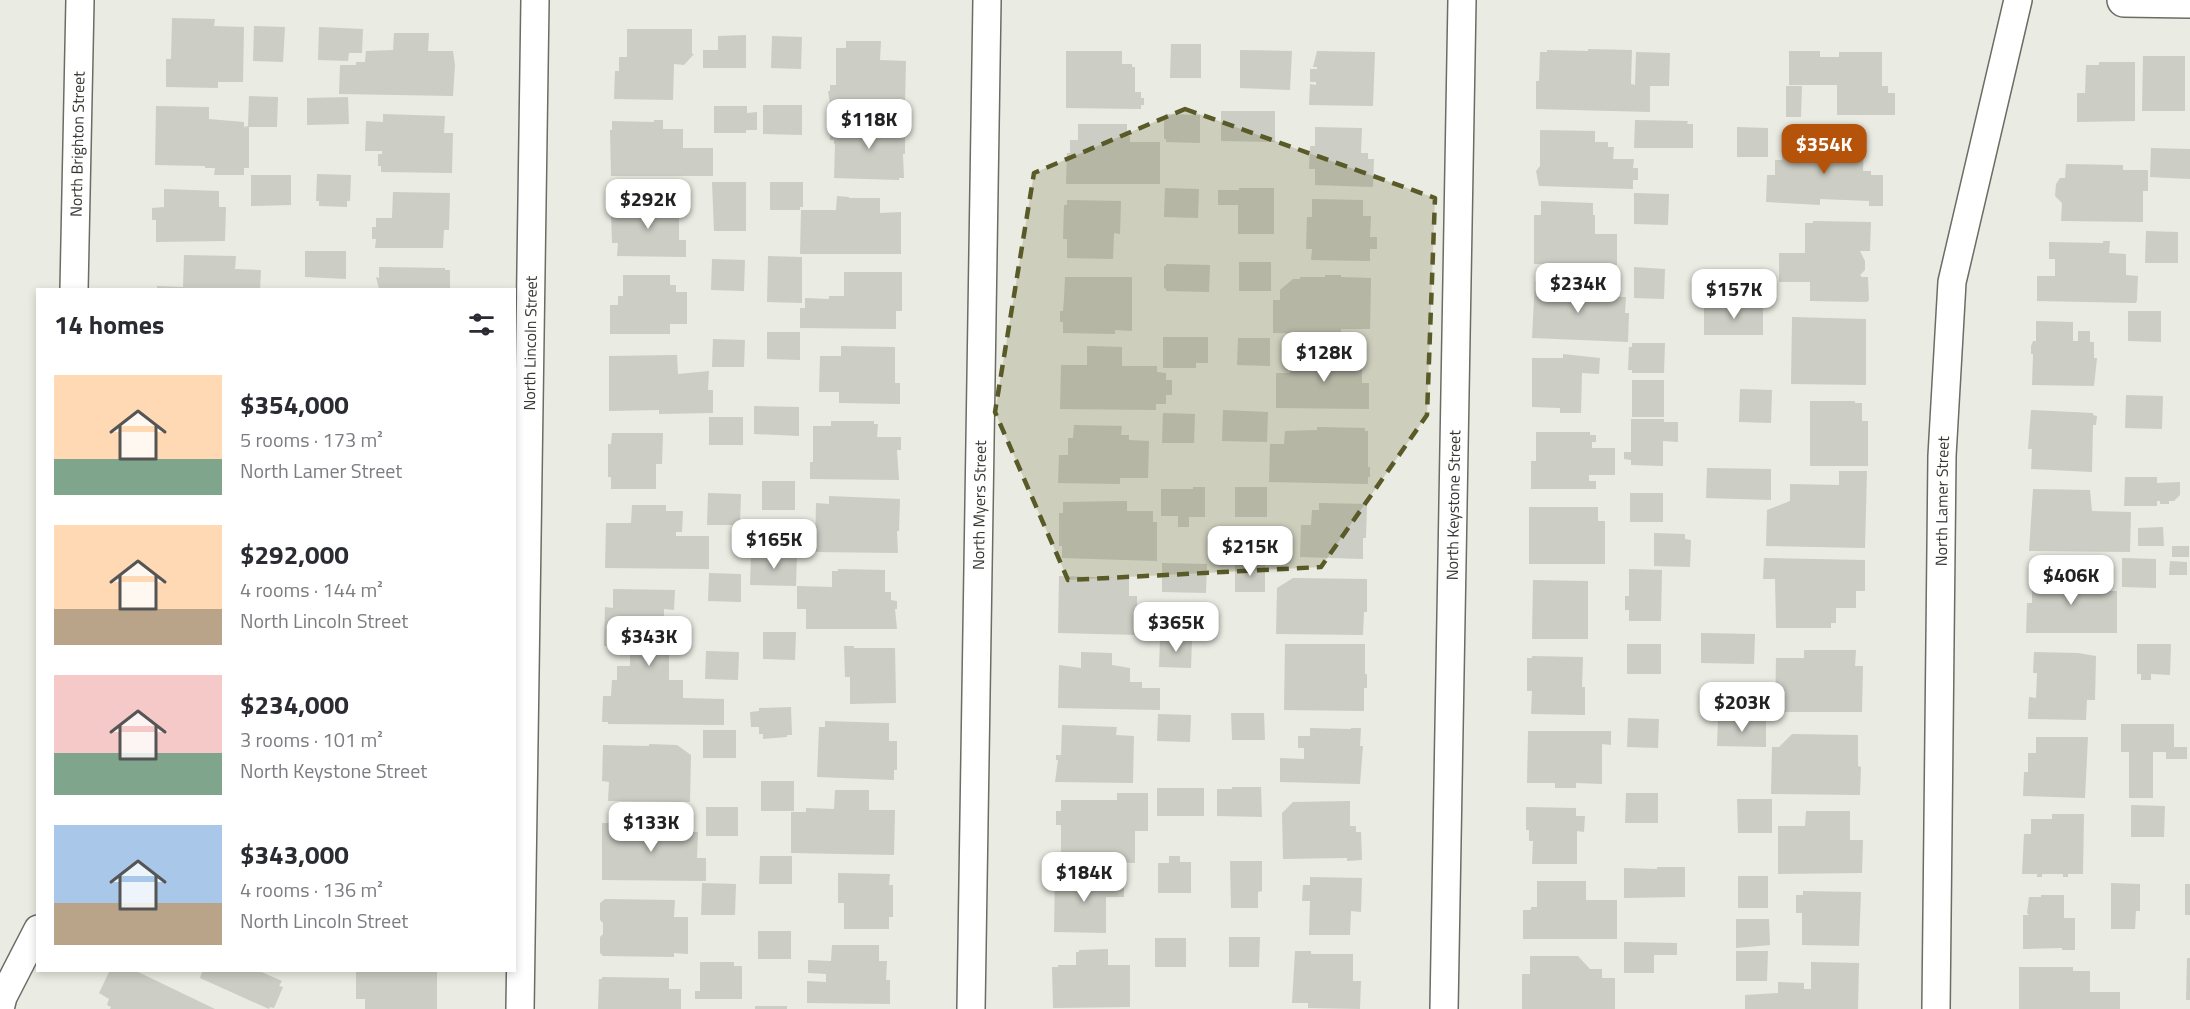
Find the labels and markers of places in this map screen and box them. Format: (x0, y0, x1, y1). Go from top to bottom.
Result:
pin: $118K (827, 99, 911, 150)
pin: $354K (1782, 124, 1866, 175)
pin: $292K (606, 179, 690, 230)
pin: $234K (1536, 263, 1620, 314)
pin: $157K (1692, 269, 1776, 320)
pin: $128K (1282, 332, 1366, 383)
pin: $165K (732, 519, 816, 570)
pin: $215K (1208, 526, 1292, 577)
pin: $406K (2029, 555, 2113, 606)
pin: $365K (1134, 602, 1218, 653)
pin: $343K (607, 616, 691, 667)
pin: $203K (1700, 682, 1784, 733)
pin: $133K (609, 802, 693, 853)
pin: $184K (1042, 852, 1126, 903)

